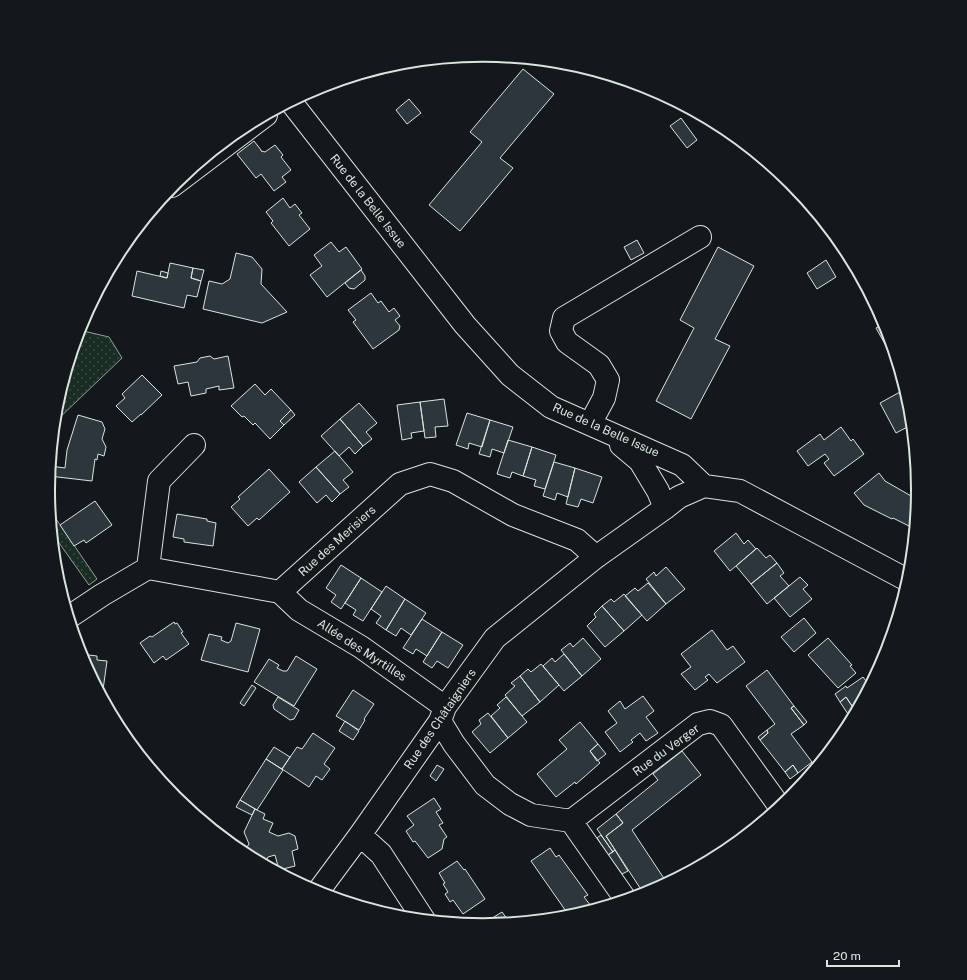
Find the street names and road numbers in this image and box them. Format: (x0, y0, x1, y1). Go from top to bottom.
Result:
street label: Rue de la Belle Issue (327, 151, 409, 251)
street label: Rue de la Belle Issue (551, 400, 662, 460)
street label: Rue des Merisiers (296, 503, 378, 579)
street label: Allée des Myrtilles (315, 616, 409, 684)
street label: Rue des Châtaigniers (401, 666, 479, 772)
street label: Rue du Verger (630, 721, 702, 779)

